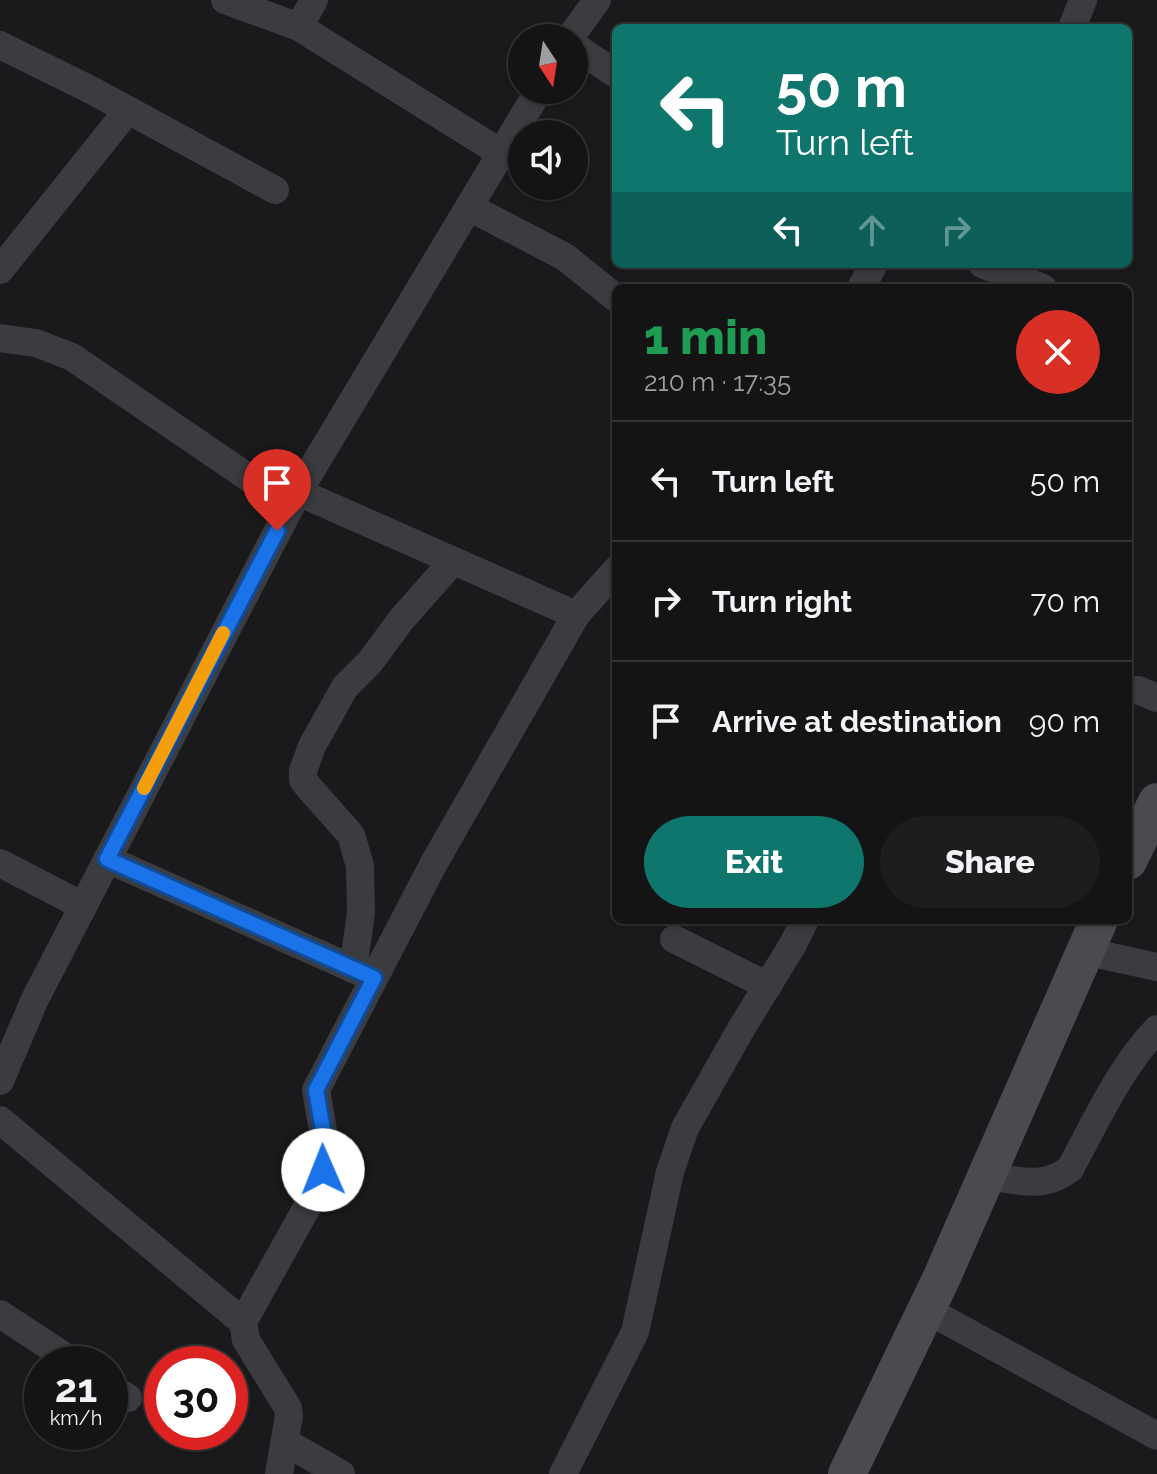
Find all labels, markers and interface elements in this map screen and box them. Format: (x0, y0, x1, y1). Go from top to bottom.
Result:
north arrow (508, 24, 588, 104)
map controls (508, 24, 588, 200)
text: 50 m (776, 54, 907, 120)
icon: left (644, 56, 748, 160)
button: sound (508, 120, 588, 200)
text: Turn left (776, 121, 914, 163)
icon: left (766, 208, 810, 252)
icon: ahead (850, 208, 894, 252)
icon: right (934, 208, 978, 252)
text: 1 min (644, 309, 767, 365)
button: close (1016, 310, 1100, 394)
text: 210 m · 17:35 (644, 367, 791, 397)
pin (243, 449, 311, 531)
icon: left (644, 459, 688, 503)
icon: arrive (255, 461, 299, 505)
text: Turn left (712, 464, 834, 499)
text: 50 m (1030, 464, 1100, 499)
icon: right (644, 579, 688, 623)
text: Turn right (712, 584, 852, 619)
text: 70 m (1030, 584, 1100, 619)
icon: arrive (644, 699, 688, 743)
text: Arrive at destination (712, 704, 1002, 739)
text: 90 m (1029, 704, 1100, 739)
button: Exit (644, 816, 864, 908)
button: Share (880, 816, 1100, 908)
position arrow (281, 1128, 365, 1212)
speed limit sign: 30 (144, 1346, 248, 1450)
text: 21 (55, 1364, 97, 1411)
text: km/h (50, 1406, 102, 1430)

